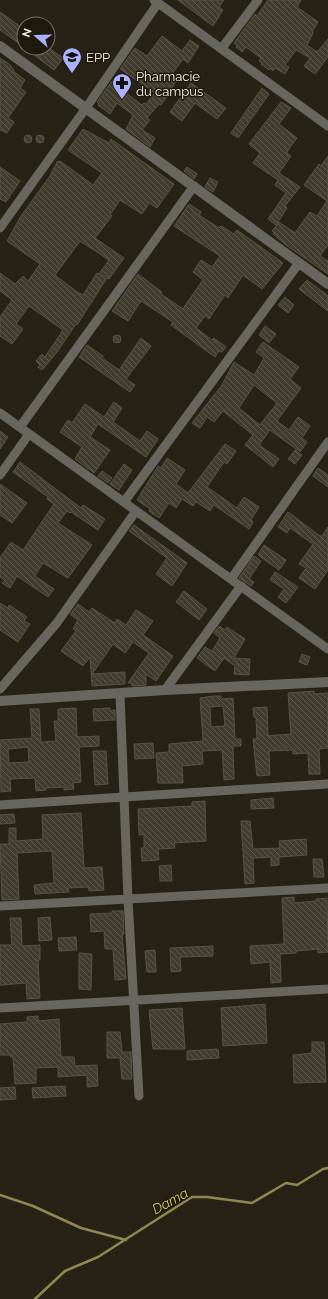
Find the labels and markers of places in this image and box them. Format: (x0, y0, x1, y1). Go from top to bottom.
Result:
school or university icon: EPP (61, 46, 83, 74)
place label: EPP (86, 50, 110, 65)
place label: Pharmacie du campus (136, 69, 203, 99)
pharmacy icon: Pharmacie du campus (111, 72, 133, 100)

